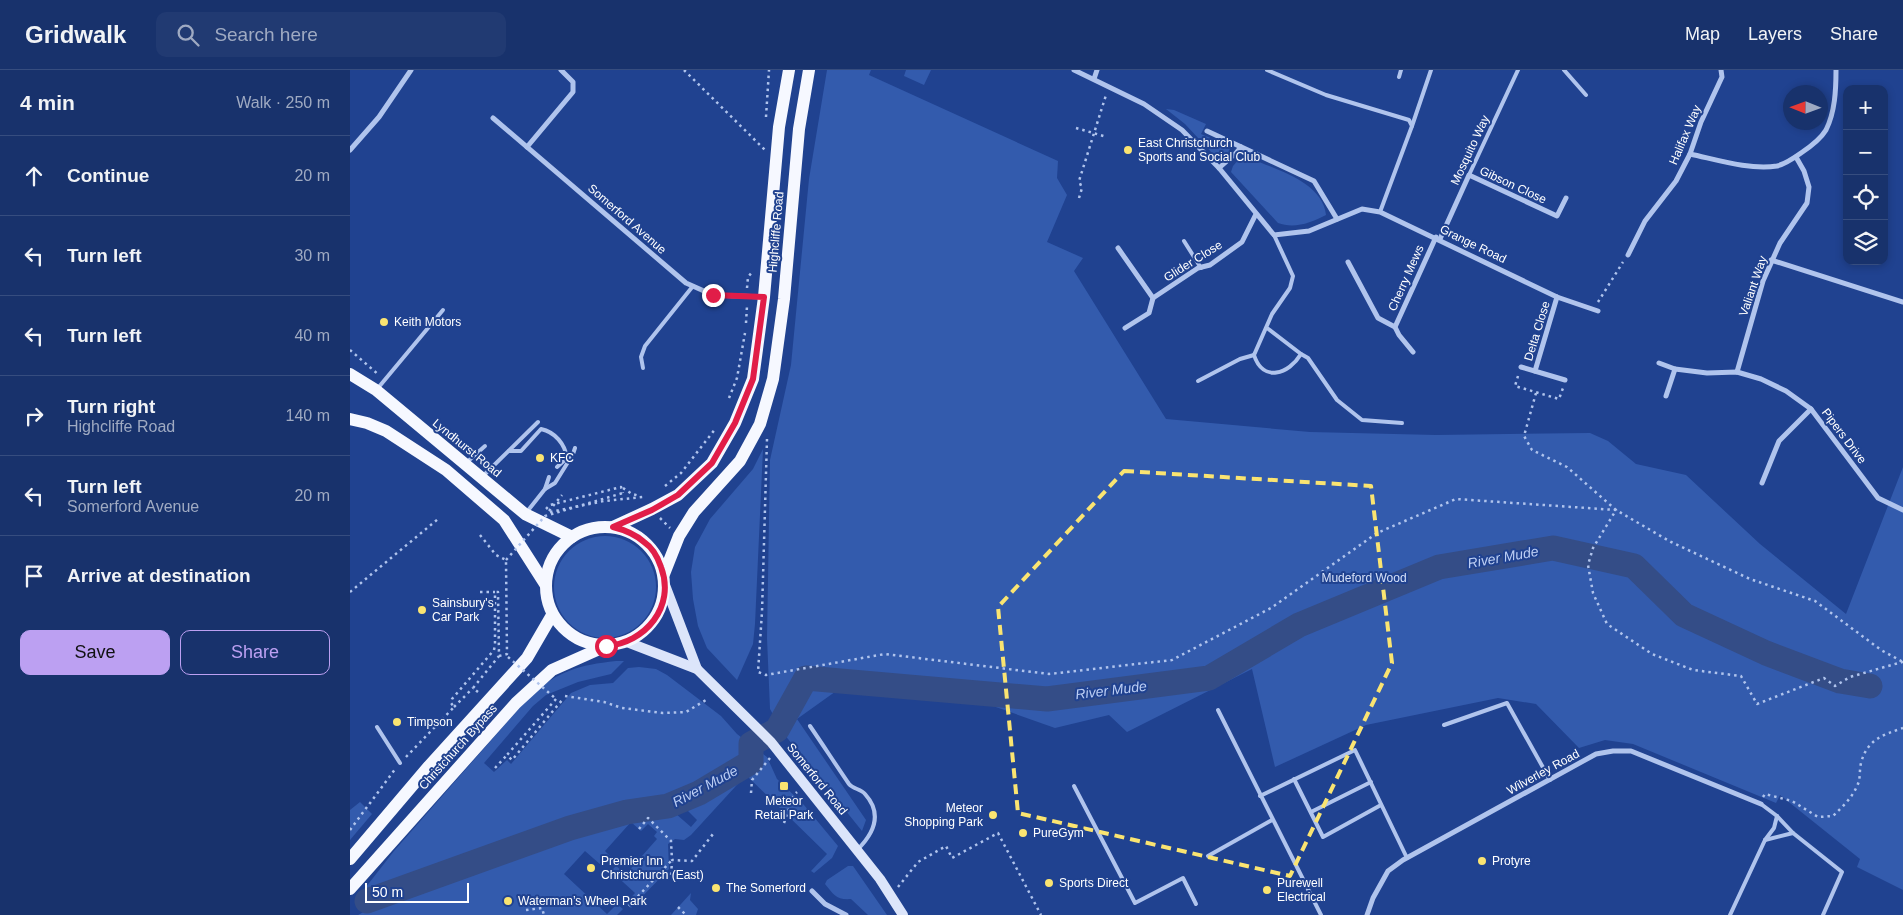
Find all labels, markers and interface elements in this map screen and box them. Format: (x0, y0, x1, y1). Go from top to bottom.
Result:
search box (156, 12, 506, 57)
text: Gridwalk (25, 21, 126, 48)
icon: search (174, 21, 202, 49)
text: Search here (214, 24, 318, 45)
text: Map (1685, 24, 1720, 44)
text: Layers (1748, 24, 1802, 44)
text: Share (1830, 24, 1878, 44)
north arrow (1783, 85, 1828, 130)
map controls (1843, 85, 1888, 265)
button: + (1843, 85, 1888, 130)
text: 4 min (20, 91, 75, 114)
text: Walk · 250 m (236, 94, 330, 111)
street label: Halifax Way (1666, 103, 1704, 167)
street label: Mosquito Way (1448, 113, 1492, 187)
button: − (1843, 130, 1888, 175)
place label: East Christchurch Sports and Social Club (1138, 136, 1260, 164)
marker: East Christchurch Sports and Social Club (1122, 144, 1134, 156)
icon: ahead (20, 162, 48, 190)
street label: Gibson Close (1477, 163, 1549, 207)
text: Continue (67, 165, 149, 186)
text: 20 m (294, 167, 330, 184)
button: locate (1843, 175, 1888, 220)
street label: Somerford Avenue (585, 181, 669, 257)
street label: Highcliffe Road (765, 191, 787, 273)
button: layers (1843, 220, 1888, 265)
street label: Grange Road (1438, 222, 1508, 266)
street label: Glider Close (1161, 237, 1225, 284)
icon: left (20, 242, 48, 270)
street label: Cherry Mews (1385, 243, 1427, 313)
text: Turn left (67, 245, 142, 266)
text: 30 m (294, 247, 330, 264)
street label: Valiant Way (1736, 254, 1770, 318)
route end (702, 284, 725, 307)
street label: Delta Close (1521, 299, 1553, 363)
place label: Keith Motors (394, 315, 461, 329)
marker: Keith Motors (378, 316, 390, 328)
icon: left (20, 322, 48, 350)
text: Turn left (67, 325, 142, 346)
text: 40 m (294, 327, 330, 344)
text: Turn right (67, 396, 155, 417)
icon: right (20, 402, 48, 430)
street label: Pipers Drive (1819, 406, 1869, 467)
text: 140 m (286, 407, 330, 424)
street label: Lyndhurst Road (430, 416, 504, 480)
text: Highcliffe Road (67, 418, 175, 435)
place label: KFC (550, 451, 574, 465)
marker: KFC (534, 452, 546, 464)
text: Turn left (67, 476, 142, 497)
icon: left (20, 482, 48, 510)
text: 20 m (294, 487, 330, 504)
text: Somerford Avenue (67, 498, 199, 515)
water label: River Mude (1466, 543, 1540, 571)
icon: arrive (20, 562, 48, 590)
text: Arrive at destination (67, 565, 251, 586)
park label: Mudeford Wood (1321, 571, 1407, 585)
place label: Sainsbury's Car Park (432, 596, 494, 624)
marker: Sainsbury's Car Park (416, 604, 428, 616)
button: Save (20, 630, 170, 675)
button: Share (180, 630, 330, 675)
route start (595, 635, 618, 658)
water label: River Mude (1074, 678, 1148, 702)
street label: Christchurch Bypass (416, 701, 500, 793)
place label: Timpson (407, 715, 453, 729)
marker: Timpson (391, 716, 403, 728)
street label: Somerford Road (784, 740, 850, 818)
street label: Wilverley Road (1504, 746, 1582, 798)
water label: River Mude (670, 762, 741, 810)
marker: Meteor Retail Park (778, 780, 790, 792)
place label: Meteor Retail Park (755, 794, 814, 822)
place label: Meteor Shopping Park (904, 801, 984, 829)
marker: Meteor Shopping Park (987, 809, 999, 821)
place label: PureGym (1033, 826, 1084, 840)
marker: PureGym (1017, 827, 1029, 839)
place label: Premier Inn Christchurch (East) (601, 854, 704, 882)
place label: Protyre (1492, 854, 1531, 868)
marker: Protyre (1476, 855, 1488, 867)
marker: Premier Inn Christchurch (East) (585, 862, 597, 874)
place label: Sports Direct (1059, 876, 1129, 890)
place label: Purewell Electrical (1277, 876, 1326, 904)
marker: Sports Direct (1043, 877, 1055, 889)
scale bar (365, 880, 469, 903)
place label: The Somerford (726, 881, 806, 895)
marker: The Somerford (710, 882, 722, 894)
text: 50 m (372, 884, 403, 900)
marker: Purewell Electrical (1261, 884, 1273, 896)
place label: Waterman’s Wheel Park (518, 894, 648, 908)
marker: Waterman’s Wheel Park (502, 895, 514, 907)

